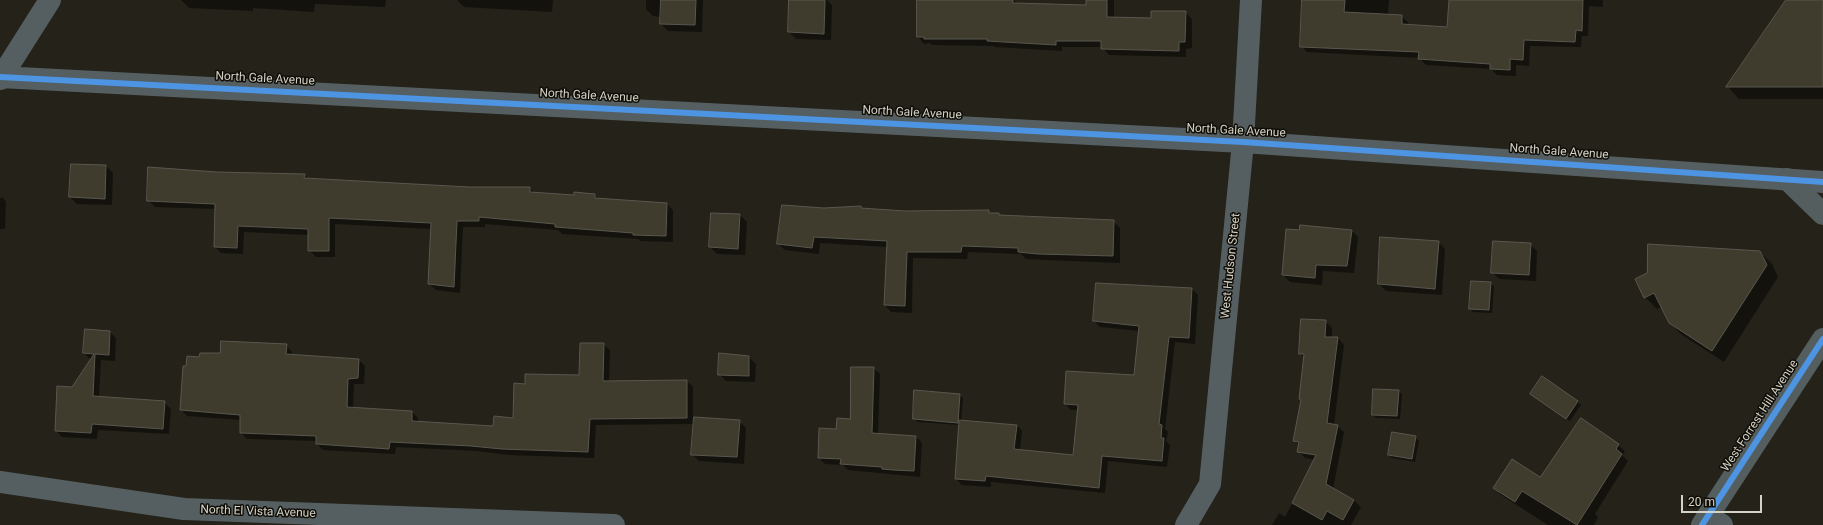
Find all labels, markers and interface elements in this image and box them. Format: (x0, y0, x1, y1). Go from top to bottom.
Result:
street label: North Gale Avenue (215, 69, 315, 89)
street label: North Gale Avenue (539, 86, 639, 106)
street label: North Gale Avenue (862, 103, 962, 123)
street label: North Gale Avenue (1186, 121, 1286, 141)
street label: North Gale Avenue (1509, 141, 1609, 163)
street label: West Hudson Street (1218, 212, 1244, 320)
street label: West Forrest Hill Avenue (1718, 357, 1802, 475)
scale bar (1683, 487, 1764, 513)
text: 20 m (1688, 495, 1715, 509)
street label: North El Vista Avenue (200, 503, 316, 521)

